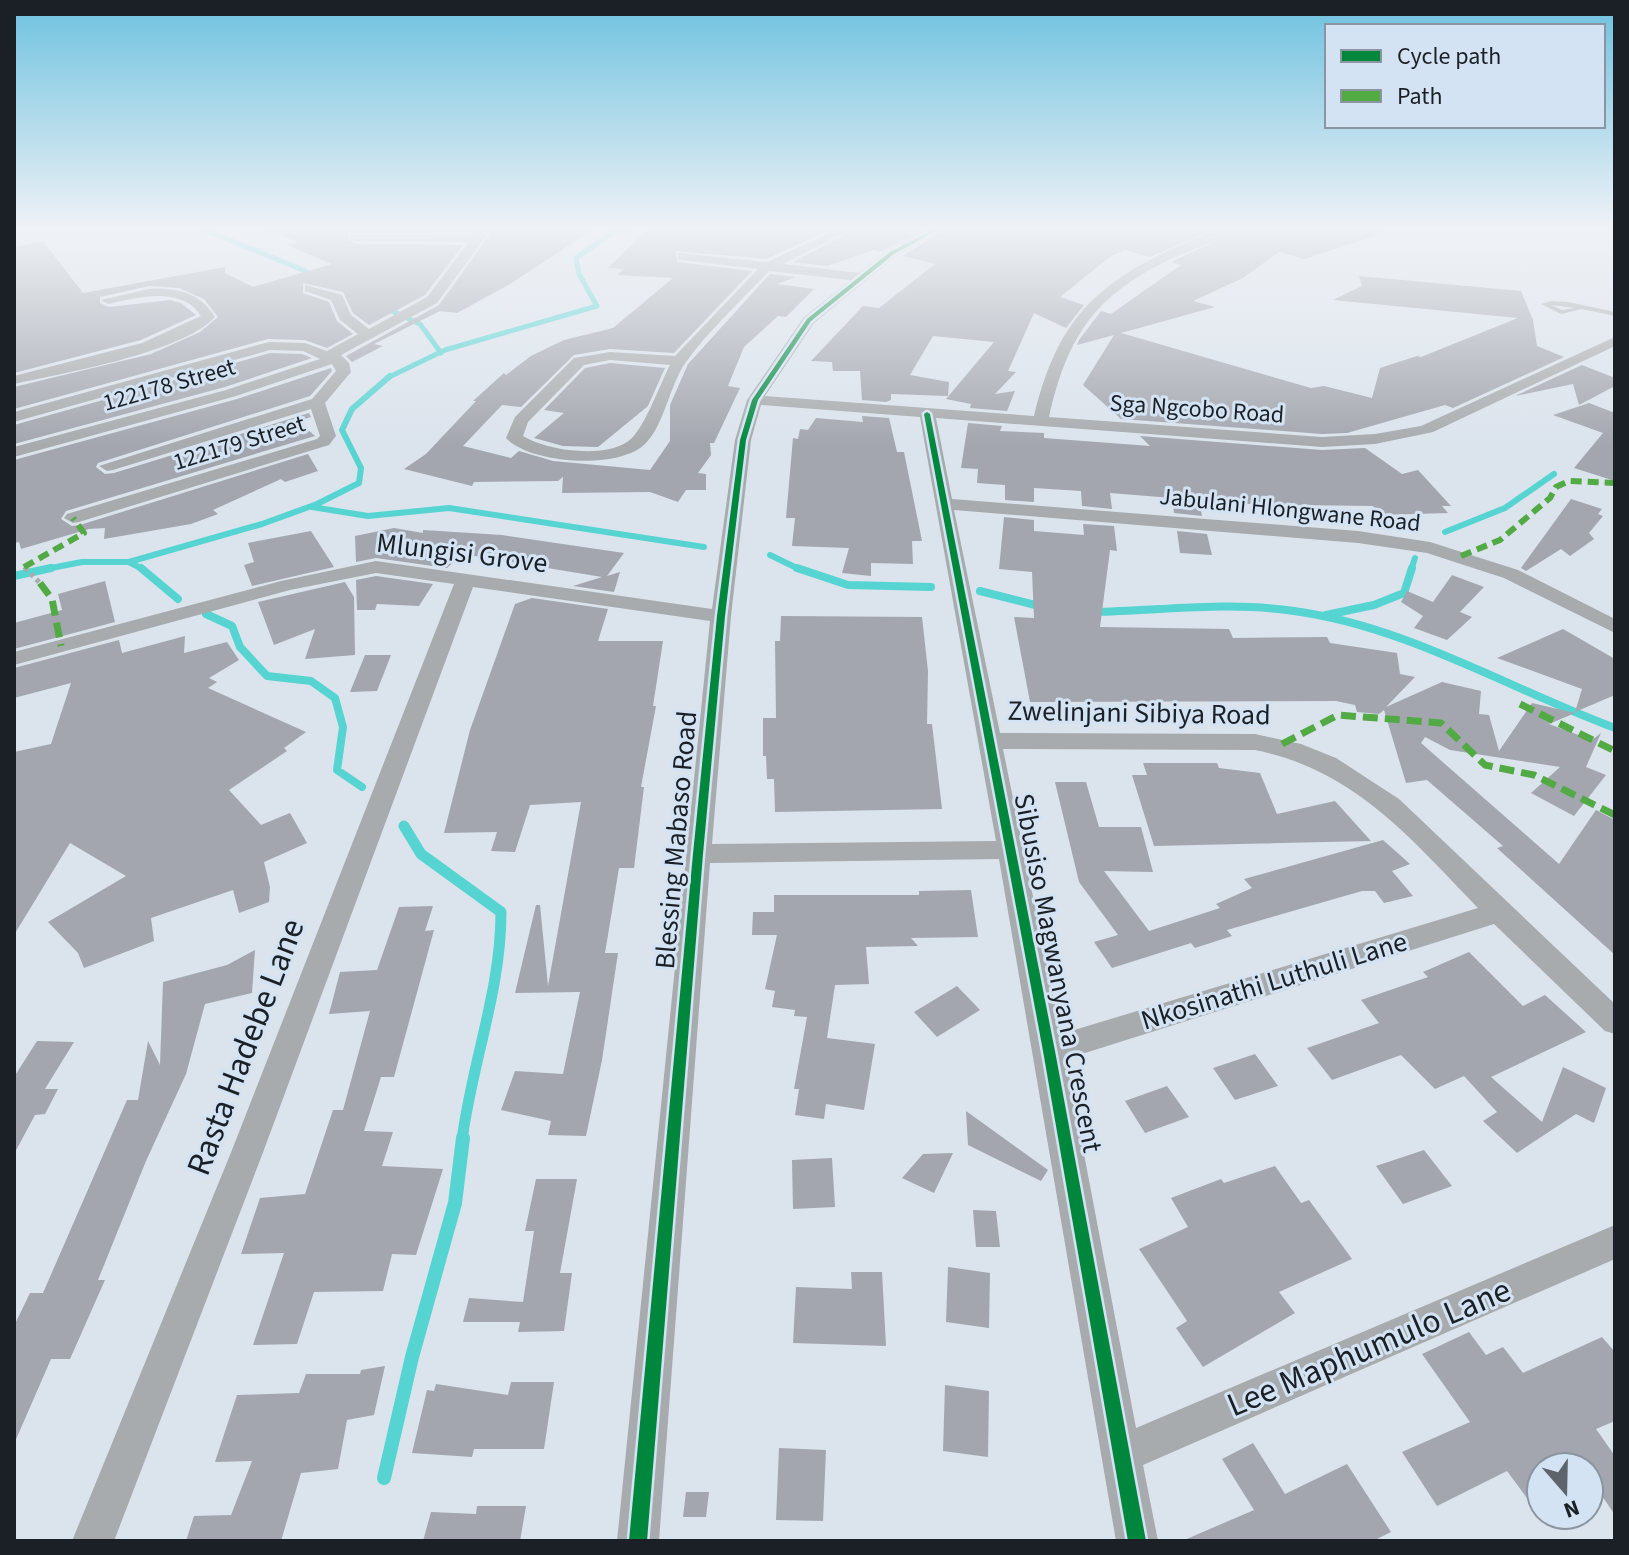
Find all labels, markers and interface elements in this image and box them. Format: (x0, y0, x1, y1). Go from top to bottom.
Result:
legend (1325, 24, 1605, 128)
text: Cycle path (1397, 39, 1501, 74)
text: Path (1397, 79, 1443, 114)
street label: 122178 Street (99, 349, 239, 421)
street label: Sga Ngcobo Road (1109, 385, 1285, 433)
street label: 122179 Street (169, 406, 309, 480)
street label: Jabulani Hlongwane Road (1158, 479, 1422, 541)
street label: Mlungisi Grove (374, 523, 550, 583)
street label: Zwelinjani Sibiya Road (1007, 691, 1271, 735)
street label: Blessing Mabaso Road (645, 709, 707, 971)
street label: Sibusiso Magwanyana Crescent (1004, 790, 1113, 1156)
street label: Rasta Hadebe Lane (175, 912, 317, 1182)
street label: Nkosinathi Luthuli Lane (1136, 921, 1412, 1041)
street label: Lee Maphumulo Lane (1219, 1266, 1519, 1430)
north arrow (1525, 1451, 1605, 1531)
text: N (1559, 1491, 1584, 1526)

